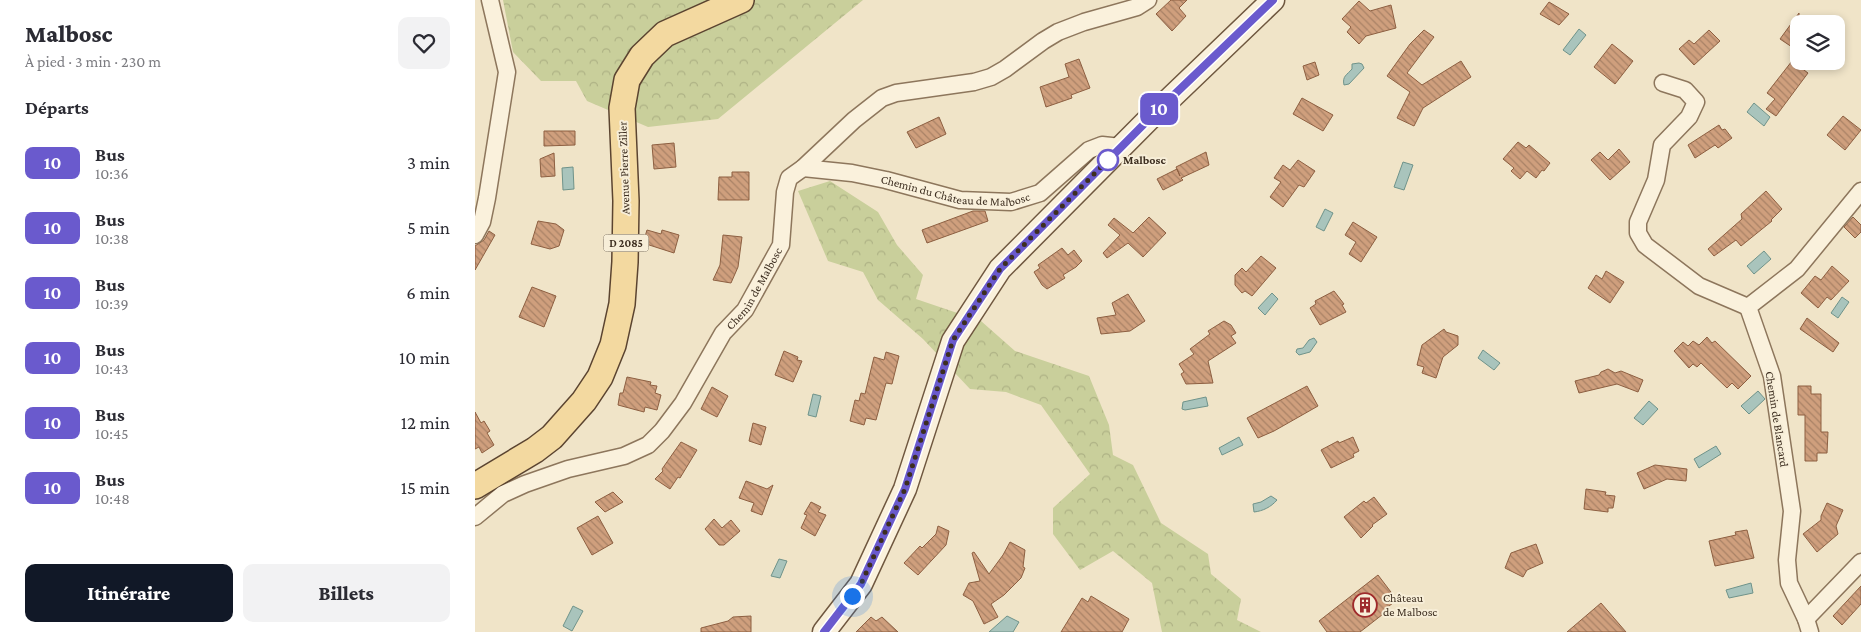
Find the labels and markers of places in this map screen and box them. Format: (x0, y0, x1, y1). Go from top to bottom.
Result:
marker: Malbosc (1097, 149, 1119, 171)
place label: Malbosc (1123, 153, 1166, 167)
place label: Château de Malbosc (1383, 591, 1437, 619)
building icon: Château de Malbosc (1352, 592, 1378, 618)

